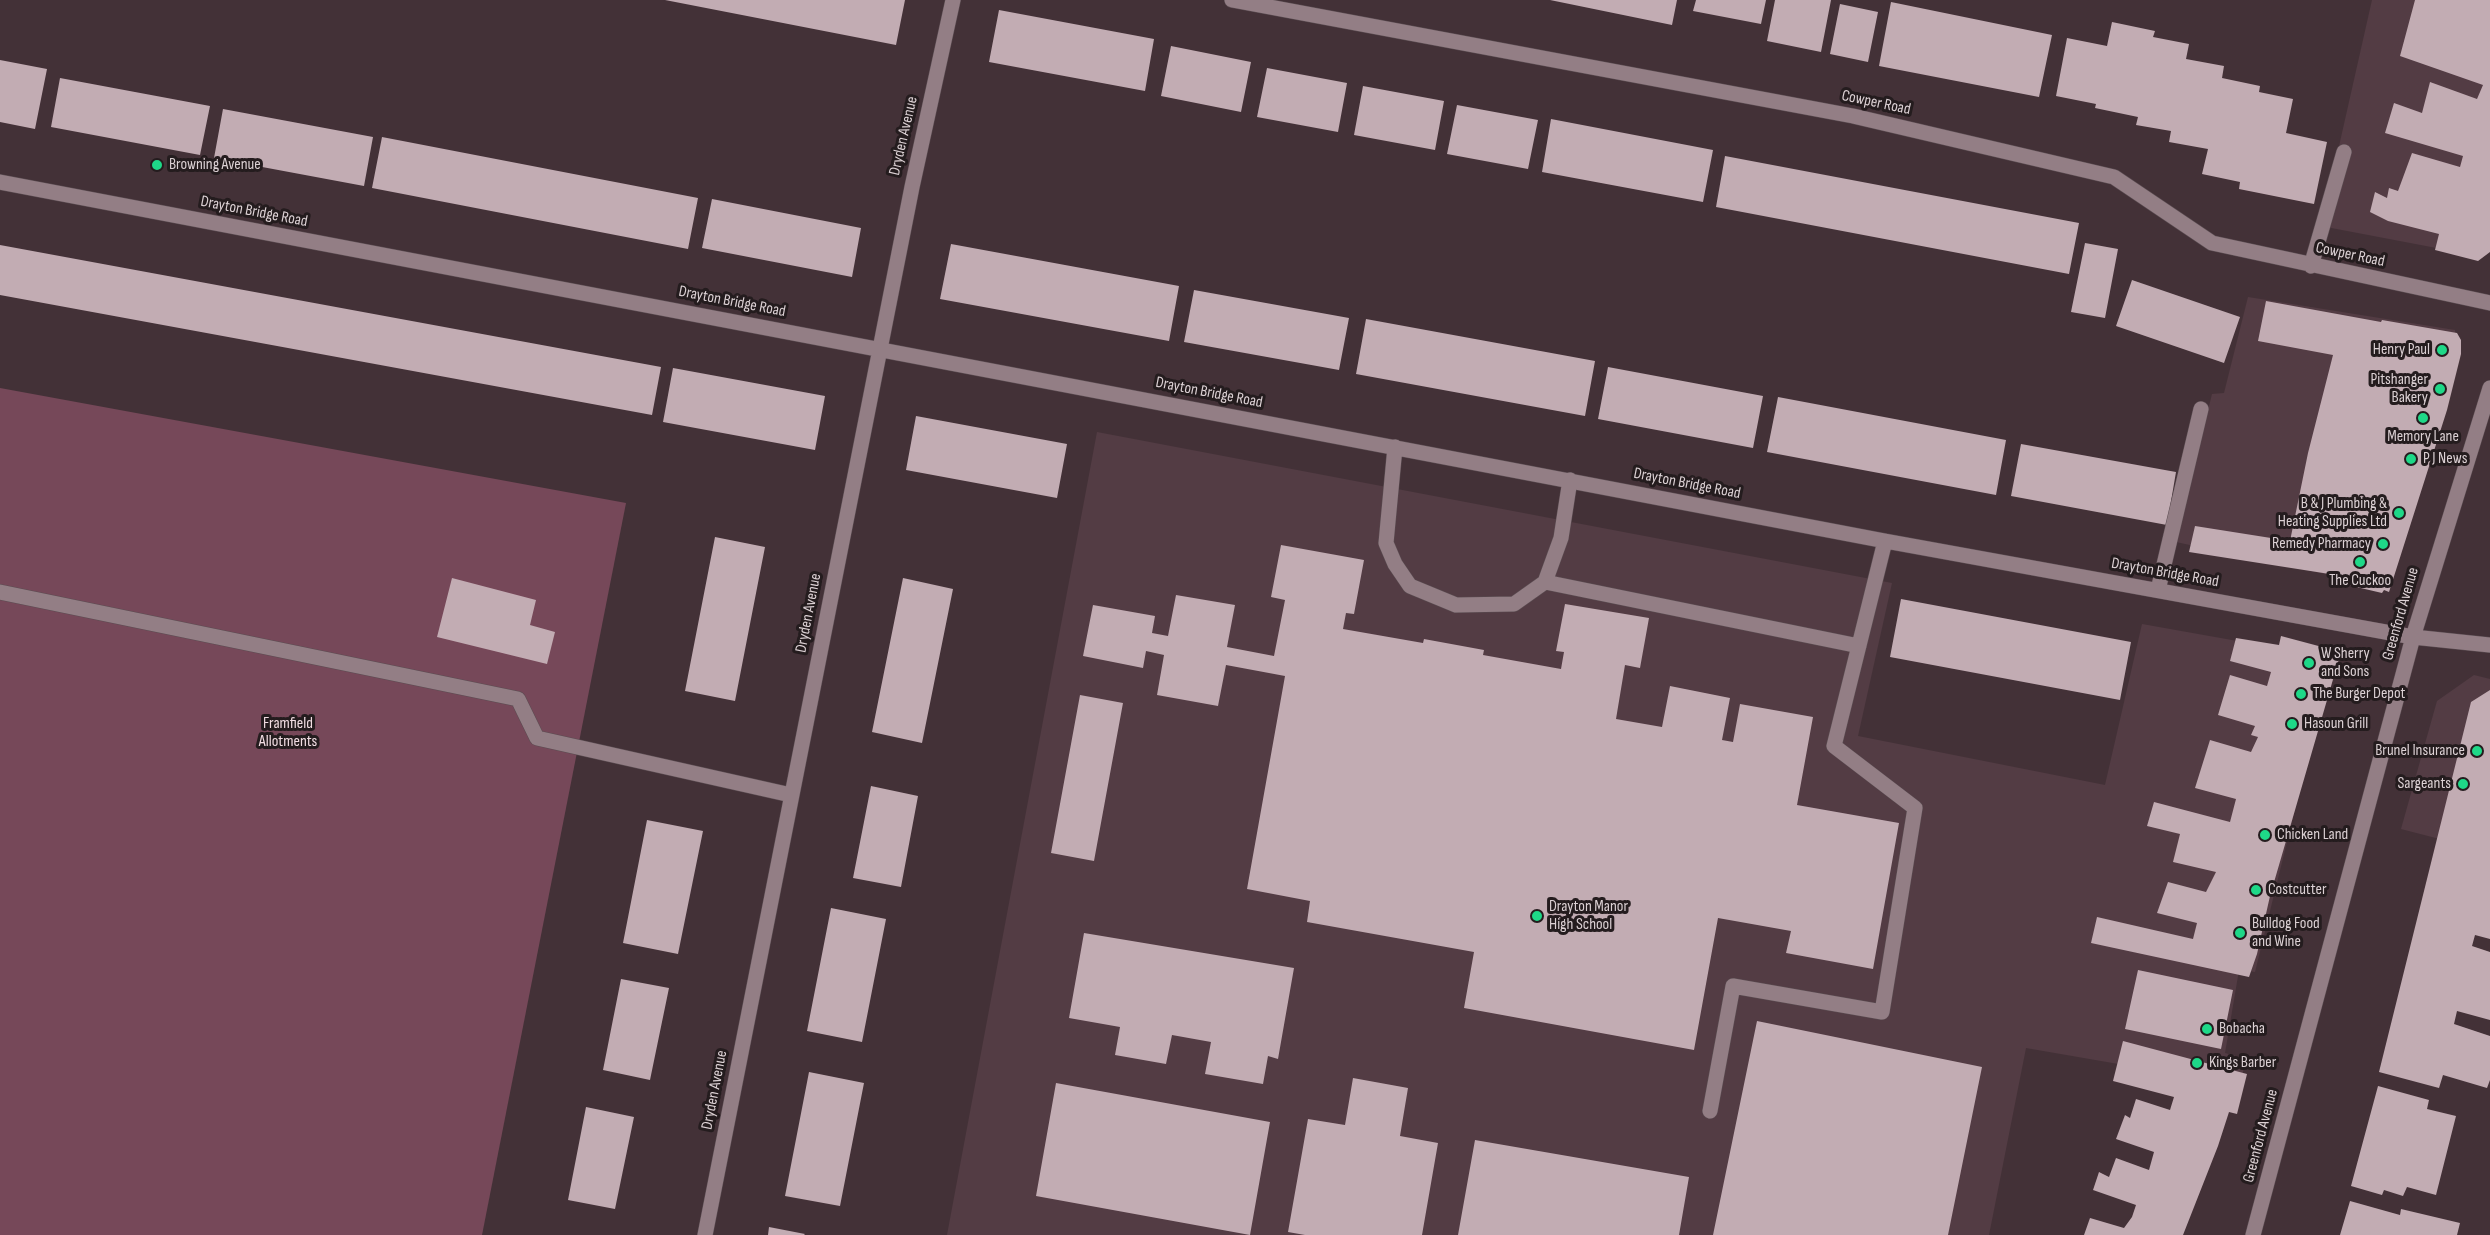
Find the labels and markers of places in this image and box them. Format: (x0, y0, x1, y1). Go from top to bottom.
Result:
place label: Browning Avenue (169, 155, 261, 175)
marker: Browning Avenue (150, 158, 164, 172)
place label: Henry Paul (2373, 340, 2430, 360)
marker: Henry Paul (2435, 343, 2449, 357)
place label: Pitshanger Bakery (2371, 370, 2428, 408)
marker: Pitshanger Bakery (2433, 382, 2447, 396)
marker: Memory Lane (2416, 411, 2430, 425)
place label: Memory Lane (2387, 427, 2459, 447)
place label: P J News (2423, 449, 2467, 469)
marker: P J News (2404, 452, 2418, 466)
place label: B & J Plumbing & Heating Supplies Ltd (2278, 494, 2387, 532)
marker: B & J Plumbing & Heating Supplies Ltd (2392, 506, 2406, 520)
place label: Remedy Pharmacy (2272, 534, 2371, 554)
marker: Remedy Pharmacy (2376, 537, 2390, 551)
marker: The Cuckoo (2353, 555, 2367, 569)
place label: The Cuckoo (2329, 571, 2391, 591)
place label: W Sherry and Sons (2321, 644, 2370, 682)
marker: W Sherry and Sons (2302, 656, 2316, 670)
place label: The Burger Depot (2313, 684, 2405, 704)
marker: The Burger Depot (2294, 687, 2308, 701)
place label: Hasoun Grill (2304, 714, 2368, 734)
marker: Hasoun Grill (2285, 717, 2299, 731)
place label: Brunel Insurance (2375, 741, 2465, 761)
marker: Brunel Insurance (2470, 744, 2484, 758)
place label: Sargeants (2397, 774, 2451, 794)
marker: Sargeants (2456, 777, 2470, 791)
place label: Chicken Land (2277, 825, 2348, 845)
marker: Chicken Land (2258, 828, 2272, 842)
place label: Costcutter (2268, 880, 2326, 900)
marker: Costcutter (2249, 883, 2263, 897)
place label: Drayton Manor High School (1549, 897, 1628, 935)
marker: Drayton Manor High School (1530, 909, 1544, 923)
place label: Bulldog Food and Wine (2252, 914, 2320, 952)
marker: Bulldog Food and Wine (2233, 926, 2247, 940)
place label: Bobacha (2219, 1019, 2265, 1039)
marker: Bobacha (2200, 1022, 2214, 1036)
place label: Kings Barber (2209, 1053, 2276, 1073)
marker: Kings Barber (2190, 1056, 2204, 1070)

